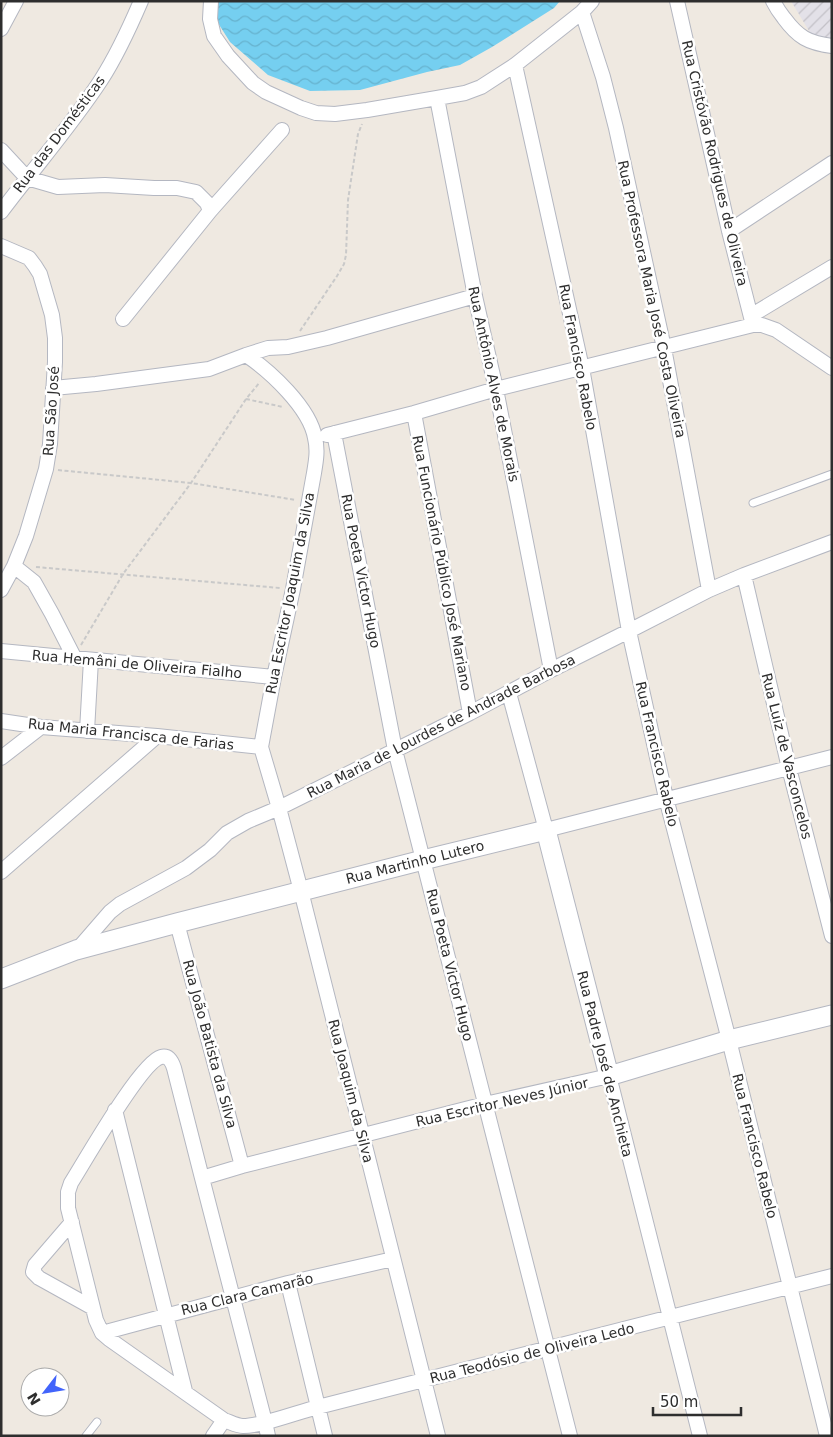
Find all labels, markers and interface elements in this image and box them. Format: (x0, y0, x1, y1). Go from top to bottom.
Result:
street label: Rua Cristóvão Rodrigues de Oliveira (679, 39, 751, 287)
street label: Rua das Domésticas (10, 72, 108, 196)
street label: Rua Professora Maria José Costa Oliveira (615, 159, 689, 439)
street label: Rua Francisco Rabelo (556, 282, 600, 432)
street label: Rua Antônio Alves de Morais (465, 285, 523, 483)
street label: Rua São José (40, 366, 62, 456)
street label: Rua Funcionário Público José Mariano (409, 434, 475, 692)
street label: Rua Escritor Joaquim da Silva (263, 491, 317, 695)
street label: Rua Poeta Victor Hugo (338, 493, 384, 649)
street label: Rua Hemâni de Oliveira Fialho (31, 647, 243, 681)
street label: Rua Maria de Lourdes de Andrade Barbosa (304, 651, 578, 801)
street label: Rua Luiz de Vasconcelos (759, 671, 815, 841)
street label: Rua Francisco Rabelo (632, 680, 682, 828)
street label: Rua Maria Francisca de Farias (27, 715, 235, 753)
street label: Rua Martinho Lutero (344, 837, 486, 887)
street label: Rua Poeta Victor Hugo (423, 887, 477, 1043)
street label: Rua João Batista da Silva (180, 958, 240, 1130)
street label: Rua Padre José de Anchieta (574, 969, 636, 1159)
street label: Rua Joaquim da Silva (325, 1018, 377, 1164)
street label: Rua Francisco Rabelo (729, 1072, 781, 1220)
street label: Rua Escritor Neves Júnior (414, 1074, 590, 1130)
street label: Rua Clara Camarão (179, 1270, 315, 1318)
street label: Rua Teodósio de Oliveira Ledo (428, 1320, 636, 1386)
north arrow (20, 1367, 70, 1417)
scale bar (653, 1384, 740, 1416)
text: N (24, 1390, 44, 1408)
text: 50 m (660, 1393, 698, 1411)

